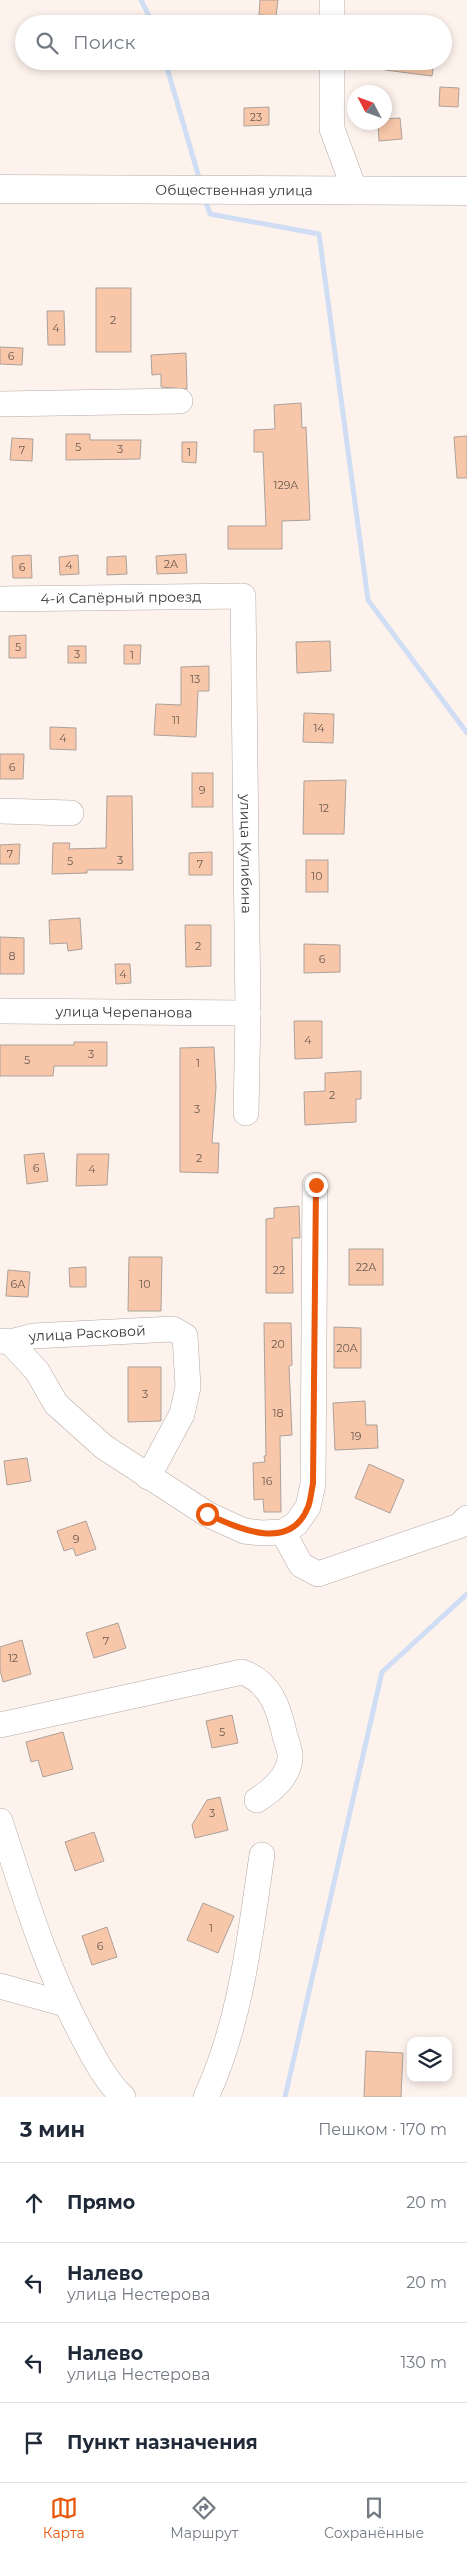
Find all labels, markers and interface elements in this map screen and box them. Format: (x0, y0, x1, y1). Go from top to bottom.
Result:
search box (15, 15, 452, 70)
icon: search (33, 29, 61, 57)
text: Поиск (73, 31, 136, 54)
north arrow (347, 85, 392, 130)
house number: 23 (250, 110, 262, 124)
street label: Общественная улица (155, 181, 313, 199)
house number: 2 (110, 313, 116, 327)
house number: 4 (52, 321, 60, 335)
house number: 6 (8, 349, 15, 363)
house number: 5 (75, 440, 81, 454)
house number: 3 (117, 442, 123, 456)
house number: 7 (19, 443, 25, 457)
house number: 1 (187, 445, 191, 459)
house number: 129А (273, 478, 299, 492)
house number: 2А (164, 557, 179, 571)
house number: 4 (65, 558, 73, 572)
house number: 6 (19, 560, 26, 574)
street label: 4-й Сапёрный проезд (40, 588, 202, 607)
house number: 5 (15, 640, 21, 654)
house number: 3 (74, 647, 80, 661)
house number: 1 (130, 648, 134, 662)
house number: 13 (190, 672, 200, 686)
house number: 11 (172, 713, 180, 727)
house number: 14 (313, 721, 325, 735)
house number: 4 (59, 731, 67, 745)
house number: 6 (9, 760, 16, 774)
house number: 9 (199, 783, 206, 797)
street label: улица Кулибина (236, 793, 256, 914)
house number: 12 (319, 801, 329, 815)
house number: 7 (7, 847, 13, 861)
house number: 3 (117, 853, 123, 867)
house number: 5 (67, 854, 73, 868)
house number: 7 (197, 857, 203, 871)
house number: 10 (311, 869, 323, 883)
house number: 2 (195, 939, 201, 953)
house number: 8 (8, 949, 16, 963)
house number: 6 (319, 952, 326, 966)
house number: 4 (119, 967, 127, 981)
street label: улица Черепанова (54, 1002, 193, 1022)
house number: 4 (304, 1033, 312, 1047)
house number: 3 (88, 1047, 94, 1061)
house number: 5 (24, 1053, 30, 1067)
house number: 1 (196, 1056, 200, 1070)
house number: 2 (329, 1088, 335, 1102)
house number: 3 (194, 1102, 200, 1116)
house number: 2 (196, 1151, 202, 1165)
house number: 6 (33, 1161, 40, 1175)
house number: 4 (88, 1162, 96, 1176)
route end (305, 1174, 328, 1197)
house number: 22А (356, 1260, 377, 1274)
house number: 22 (273, 1263, 285, 1277)
house number: 6А (11, 1277, 26, 1291)
house number: 10 (139, 1277, 151, 1291)
street label: улица Расковой (26, 1321, 146, 1346)
house number: 20 (271, 1337, 285, 1351)
house number: 20А (336, 1341, 359, 1355)
house number: 3 (142, 1387, 148, 1401)
house number: 18 (273, 1406, 284, 1420)
house number: 19 (351, 1429, 362, 1443)
house number: 16 (262, 1474, 273, 1488)
route start (196, 1503, 219, 1526)
house number: 9 (73, 1532, 80, 1546)
house number: 7 (103, 1634, 109, 1648)
house number: 12 (8, 1651, 18, 1665)
house number: 5 (219, 1725, 225, 1739)
house number: 3 (209, 1806, 215, 1820)
house number: 1 (209, 1921, 213, 1935)
house number: 6 (97, 1939, 104, 1953)
map controls (407, 2037, 452, 2082)
button: layers (407, 2037, 452, 2082)
text: 3 мин (20, 2117, 85, 2142)
text: Пешком · 170 m (318, 2120, 447, 2139)
icon: ahead (20, 2189, 48, 2217)
text: Прямо (67, 2191, 135, 2214)
text: 20 m (406, 2193, 447, 2212)
text: Налево (67, 2262, 143, 2285)
icon: left (20, 2269, 48, 2297)
text: 20 m (406, 2273, 447, 2292)
text: улица Нестерова (67, 2285, 210, 2304)
text: Налево (67, 2342, 143, 2365)
icon: left (20, 2349, 48, 2377)
text: 130 m (400, 2353, 447, 2372)
text: улица Нестерова (67, 2365, 210, 2384)
icon: arrive (20, 2429, 48, 2457)
text: Пункт назначения (67, 2431, 258, 2454)
tab: Карта (43, 2494, 85, 2542)
tab: Маршрут (170, 2494, 238, 2542)
tab: Сохранённые (324, 2494, 424, 2542)

